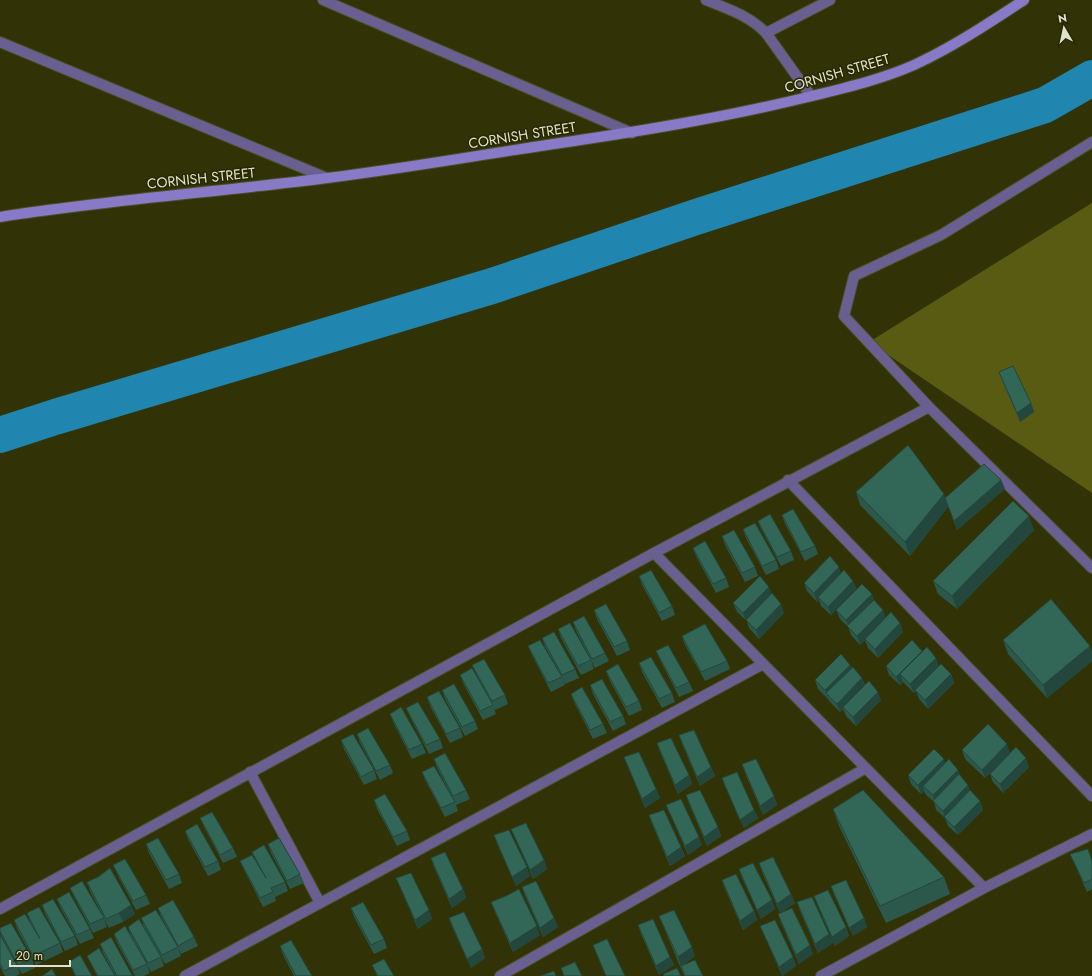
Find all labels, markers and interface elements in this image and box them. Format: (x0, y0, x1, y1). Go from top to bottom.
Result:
north arrow (1044, 8, 1084, 48)
text: N (1057, 10, 1068, 27)
street label: CORNISH STREET (782, 48, 892, 98)
street label: CORNISH STREET (467, 117, 578, 153)
street label: CORNISH STREET (146, 162, 257, 194)
scale bar (10, 942, 70, 968)
text: 20 m (16, 947, 43, 965)

